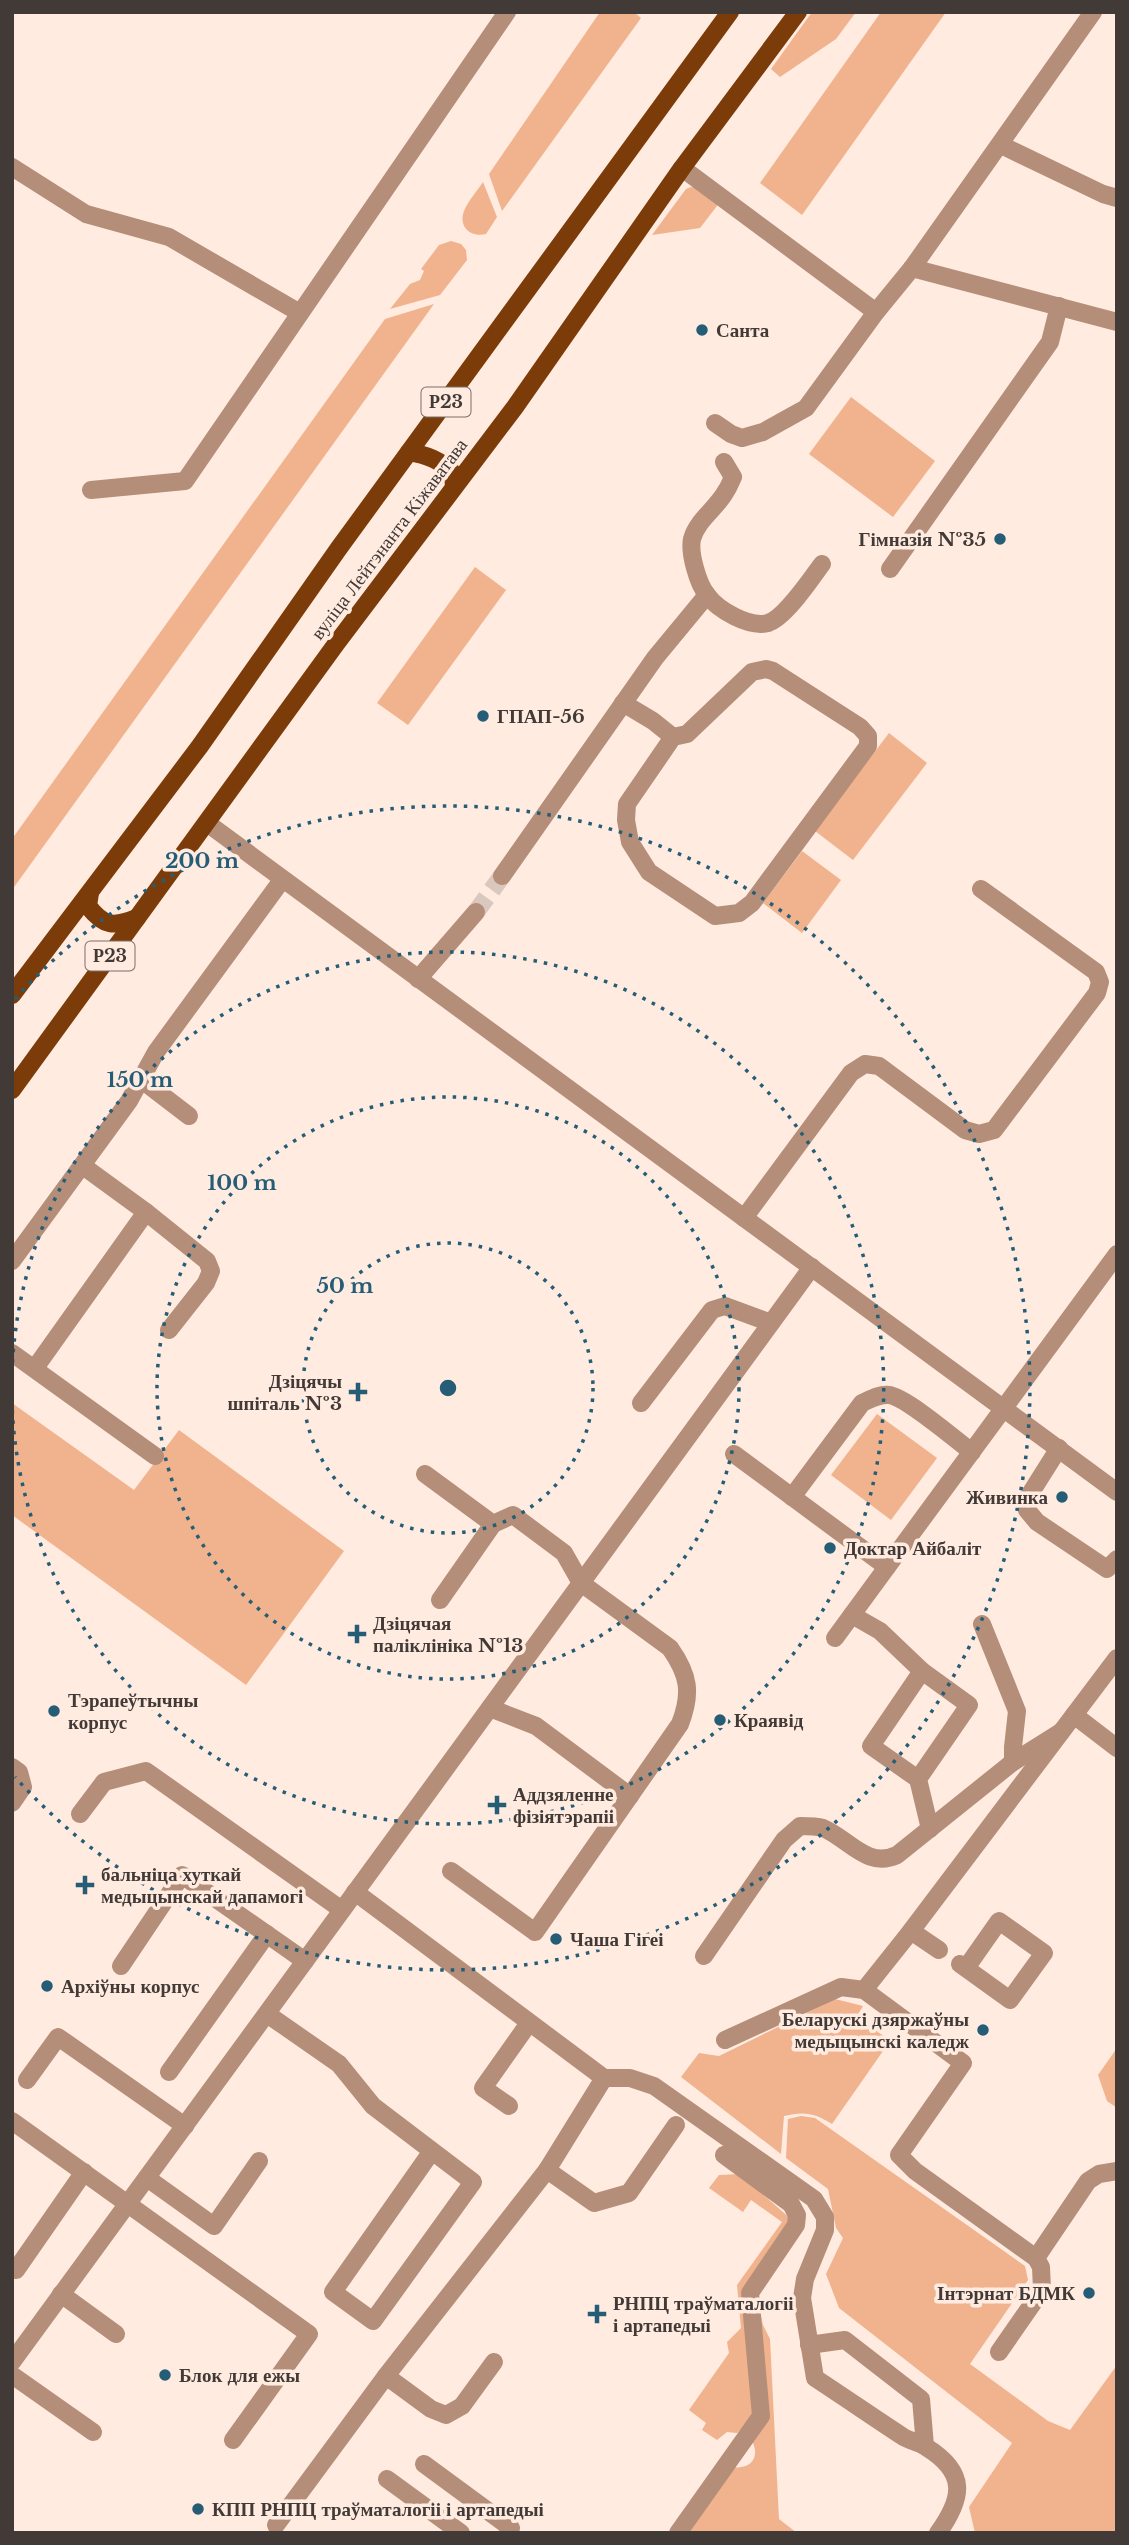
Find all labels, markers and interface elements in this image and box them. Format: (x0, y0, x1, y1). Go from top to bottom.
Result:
place label: Санта (716, 319, 770, 342)
marker: Санта (694, 322, 710, 338)
road number: Р23 (422, 388, 471, 416)
street label: вуліца Лейтэнанта Кіжаватава (306, 434, 472, 644)
place label: Гімназія №35 (858, 528, 986, 551)
marker: Гімназія №35 (992, 531, 1008, 547)
place label: ГПАП-56 (497, 705, 585, 728)
marker: ГПАП-56 (475, 708, 491, 724)
text: 200 m (165, 848, 239, 874)
road number: Р23 (86, 942, 134, 971)
text: 150 m (107, 1067, 173, 1093)
text: 100 m (207, 1170, 277, 1196)
text: 50 m (316, 1273, 374, 1299)
place label: Дзіцячы шпіталь №3 (228, 1370, 342, 1415)
centre of rings (436, 1376, 460, 1400)
marker: Дзіцячы шпіталь №3 (348, 1382, 368, 1402)
place label: Живинка (966, 1486, 1048, 1509)
marker: Живинка (1054, 1489, 1070, 1505)
place label: Доктар Айбаліт (844, 1537, 982, 1560)
marker: Доктар Айбаліт (822, 1540, 838, 1556)
place label: Дзіцячая паліклініка №13 (373, 1612, 523, 1657)
marker: Дзіцячая паліклініка №13 (347, 1624, 367, 1644)
place label: Тэрапеўтычны корпус (68, 1689, 198, 1734)
marker: Тэрапеўтычны корпус (46, 1703, 62, 1719)
place label: Краявід (734, 1709, 804, 1732)
marker: Краявід (712, 1712, 728, 1728)
place label: Аддзяленне фізіятэрапіі (513, 1783, 614, 1828)
marker: Аддзяленне фізіятэрапіі (487, 1795, 507, 1815)
place label: бальніца хуткай медыцынскай дапамогі (101, 1863, 303, 1908)
marker: бальніца хуткай медыцынскай дапамогі (75, 1875, 95, 1895)
place label: Чаша Гігеі (570, 1928, 664, 1951)
marker: Чаша Гігеі (548, 1931, 564, 1947)
place label: Архіўны корпус (61, 1975, 199, 1998)
marker: Архіўны корпус (39, 1978, 55, 1994)
place label: Беларускі дзяржаўны медыцынскі каледж (782, 2008, 969, 2053)
marker: Беларускі дзяржаўны медыцынскі каледж (975, 2022, 991, 2038)
place label: Інтэрнат БДМК (937, 2282, 1075, 2305)
marker: Інтэрнат БДМК (1081, 2285, 1097, 2301)
place label: РНПЦ траўматалогіі і артапедыі (613, 2292, 794, 2337)
marker: РНПЦ траўматалогіі і артапедыі (587, 2304, 607, 2324)
place label: Блок для ежы (179, 2364, 300, 2387)
marker: Блок для ежы (157, 2367, 173, 2383)
place label: КПП РНПЦ траўматалогіі і артапедыі (212, 2498, 544, 2521)
marker: КПП РНПЦ траўматалогіі і артапедыі (190, 2501, 206, 2517)

